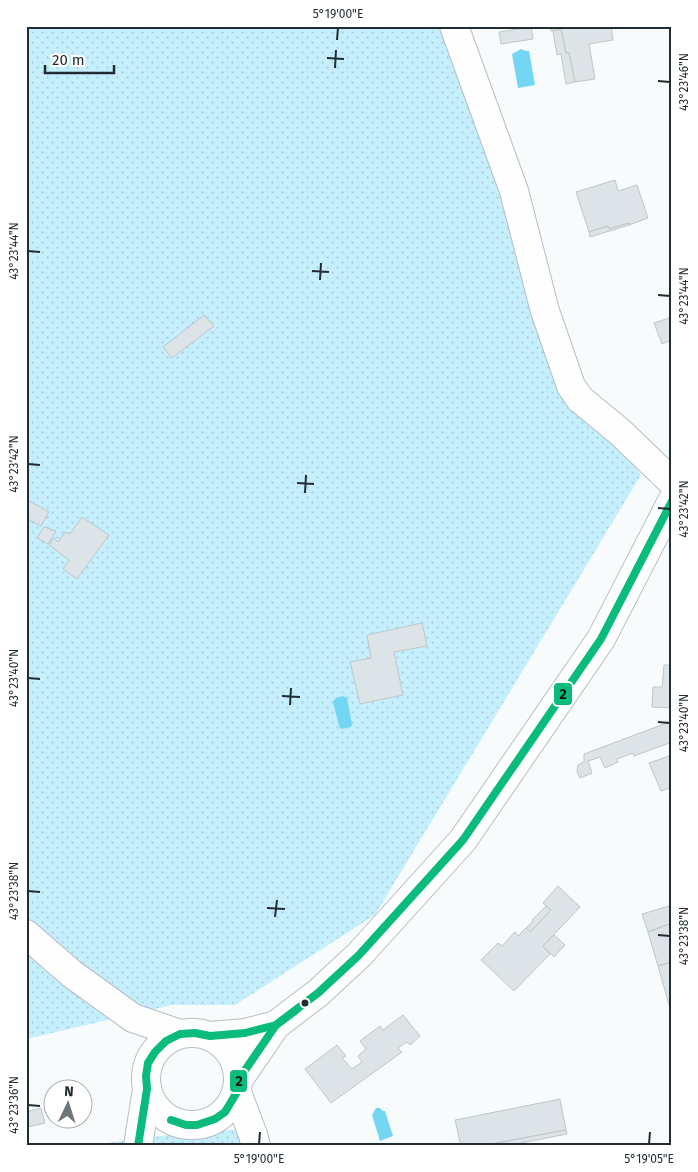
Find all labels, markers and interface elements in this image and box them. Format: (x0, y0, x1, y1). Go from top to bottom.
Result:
text: 5°19'00"E (313, 7, 363, 21)
scale bar (45, 42, 114, 74)
text: 20 m (52, 51, 85, 69)
text: 43°23'46"N (677, 53, 691, 111)
text: 43°23'44"N (7, 222, 21, 280)
text: 43°23'44"N (677, 267, 691, 325)
text: 43°23'42"N (7, 435, 21, 493)
text: 43°23'42"N (677, 480, 691, 538)
text: 43°23'40"N (7, 649, 21, 707)
line badge: 2 (553, 682, 573, 706)
text: 2 (559, 686, 567, 703)
text: 43°23'40"N (677, 694, 691, 752)
text: 43°23'38"N (7, 862, 21, 920)
text: 43°23'38"N (677, 907, 691, 965)
unlabelled marker (300, 998, 310, 1008)
line badge: 2 (229, 1069, 248, 1093)
text: 2 (235, 1073, 243, 1090)
text: 43°23'36"N (7, 1076, 21, 1134)
north arrow (42, 1080, 92, 1130)
text: N (64, 1083, 74, 1100)
text: 5°19'00"E (234, 1152, 284, 1166)
text: 5°19'05"E (624, 1152, 674, 1166)

